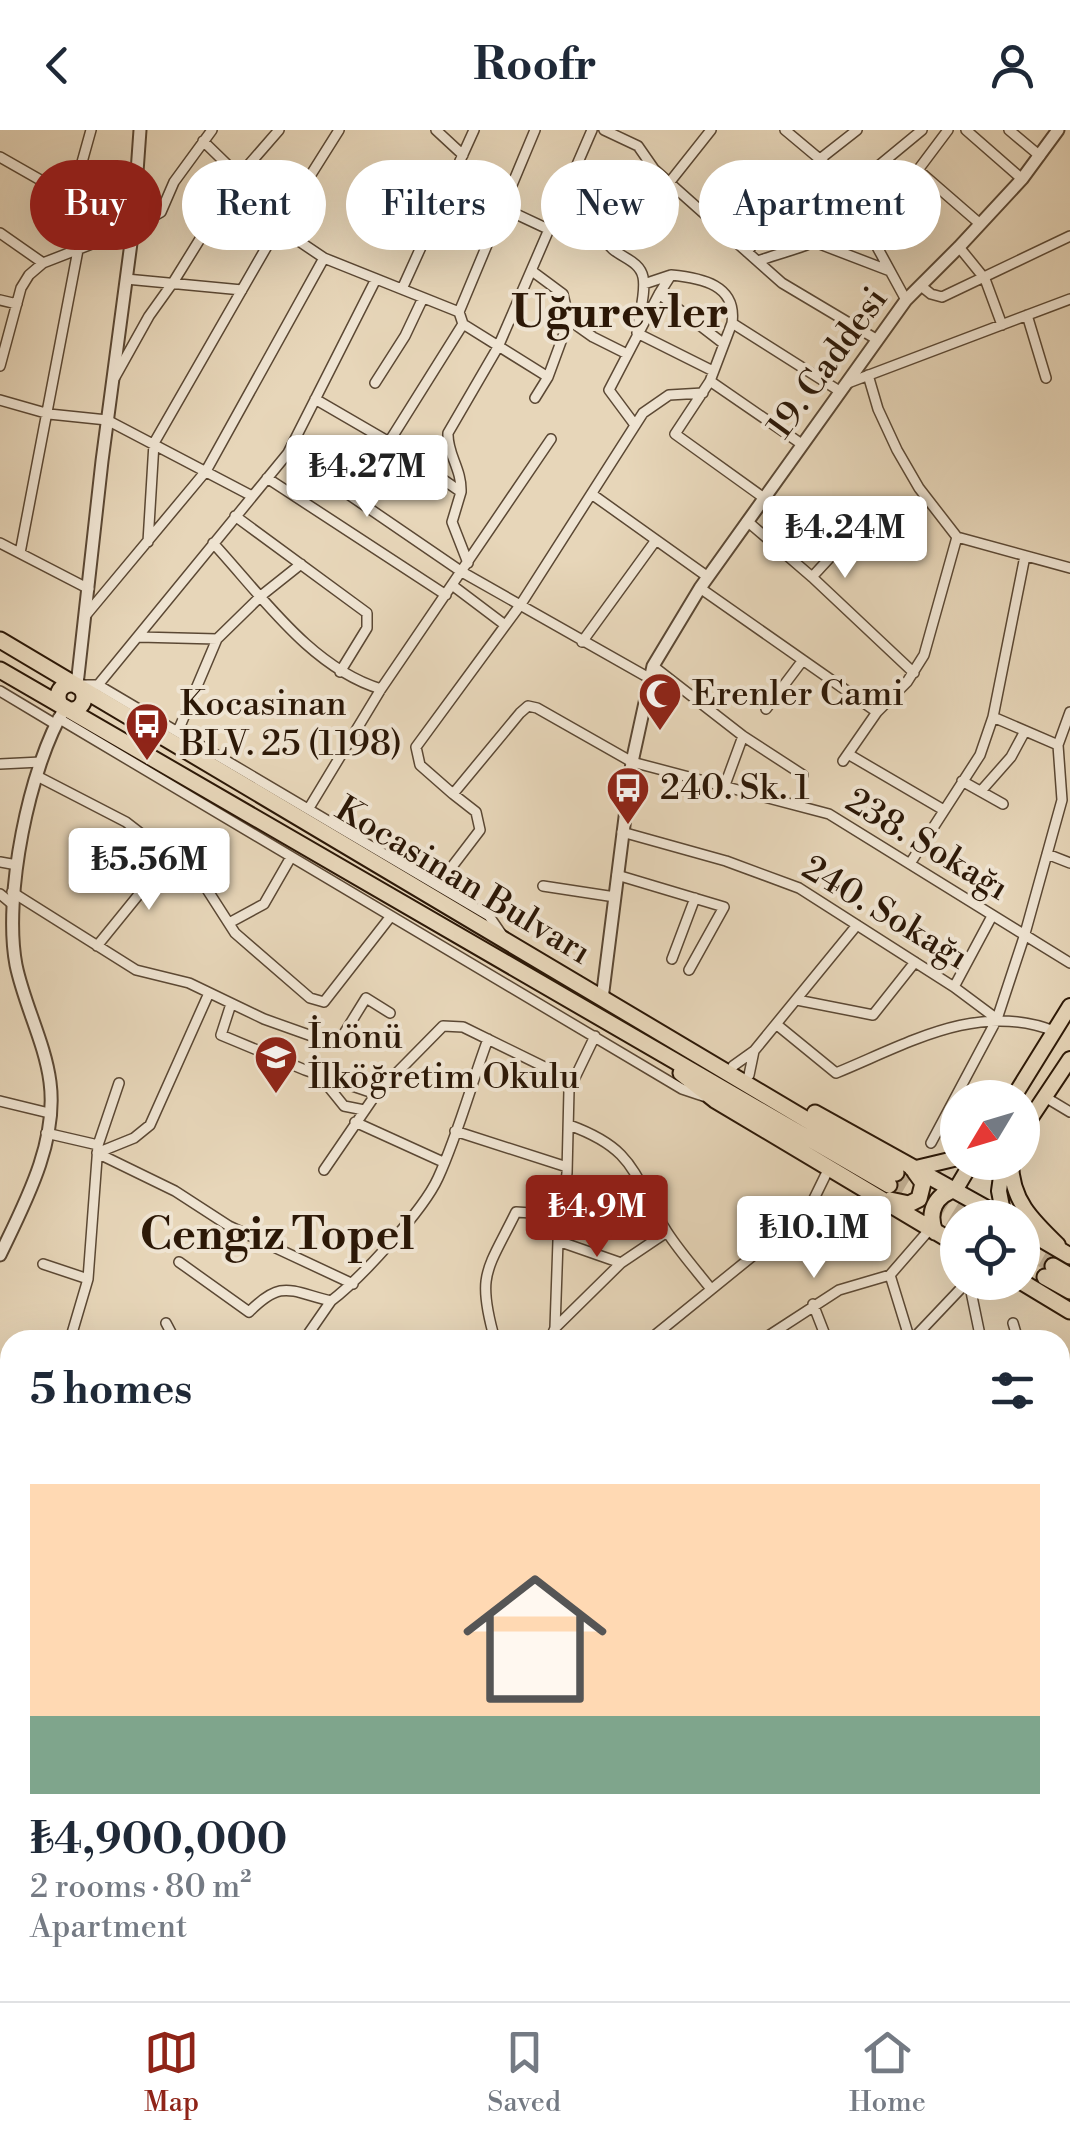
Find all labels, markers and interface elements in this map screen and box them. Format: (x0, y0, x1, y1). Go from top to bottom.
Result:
text: Roofr (473, 37, 597, 94)
icon: back (30, 38, 85, 93)
icon: person (985, 38, 1040, 93)
chip: Buy (30, 160, 162, 250)
chip: Rent (182, 160, 326, 250)
chip: Filters (346, 160, 521, 250)
chip: New (541, 160, 679, 250)
chip: Apartment (699, 160, 941, 250)
street label: 19. Caddesi (759, 279, 897, 447)
district label: Uğurevler (511, 285, 729, 342)
pin: ₺4.27M (286, 435, 448, 520)
text: ₺4.27M (309, 447, 425, 487)
pin: ₺4.24M (764, 496, 926, 581)
text: ₺4.24M (785, 508, 905, 548)
mosque icon: Erenler Cami (637, 671, 683, 732)
place label: Erenler Cami (692, 673, 904, 716)
place label: Kocasinan BLV. 25 (1198) (179, 683, 402, 766)
bus stop icon: Kocasinan BLV. 25 (1198) (124, 701, 170, 762)
bus stop icon: 240. Sk. 1 (605, 765, 651, 826)
place label: 240. Sk. 1 (660, 767, 810, 810)
street label: 238. Sokağı (838, 780, 1016, 910)
street label: Kocasinan Bulvarı (327, 788, 599, 974)
pin: ₺5.56M (68, 828, 230, 913)
text: ₺5.56M (91, 840, 207, 880)
street label: 240. Sokağı (794, 847, 976, 979)
place label: İnönü İlköğretim Okulu (308, 1015, 579, 1099)
school or university icon: İnönü İlköğretim Okulu (253, 1034, 299, 1095)
north arrow (940, 1080, 1040, 1180)
map controls (940, 1080, 1040, 1300)
pin: ₺4.9M (527, 1175, 667, 1260)
text: ₺4.9M (548, 1187, 646, 1227)
pin: ₺10.1M (733, 1196, 895, 1281)
button: locate (940, 1200, 1040, 1300)
district label: Cengiz Topel (140, 1207, 414, 1264)
text: ₺10.1M (759, 1208, 869, 1248)
icon: filters (985, 1363, 1040, 1418)
text: 5 homes (30, 1364, 192, 1417)
icon: home (445, 1549, 625, 1729)
text: ₺4,900,000 (30, 1814, 287, 1867)
text: 2 rooms · 80 m² (30, 1867, 251, 1907)
text: Apartment (30, 1907, 187, 1947)
tab: Map (144, 2025, 199, 2120)
tab: Saved (487, 2025, 561, 2120)
tab: Home (849, 2025, 926, 2120)

